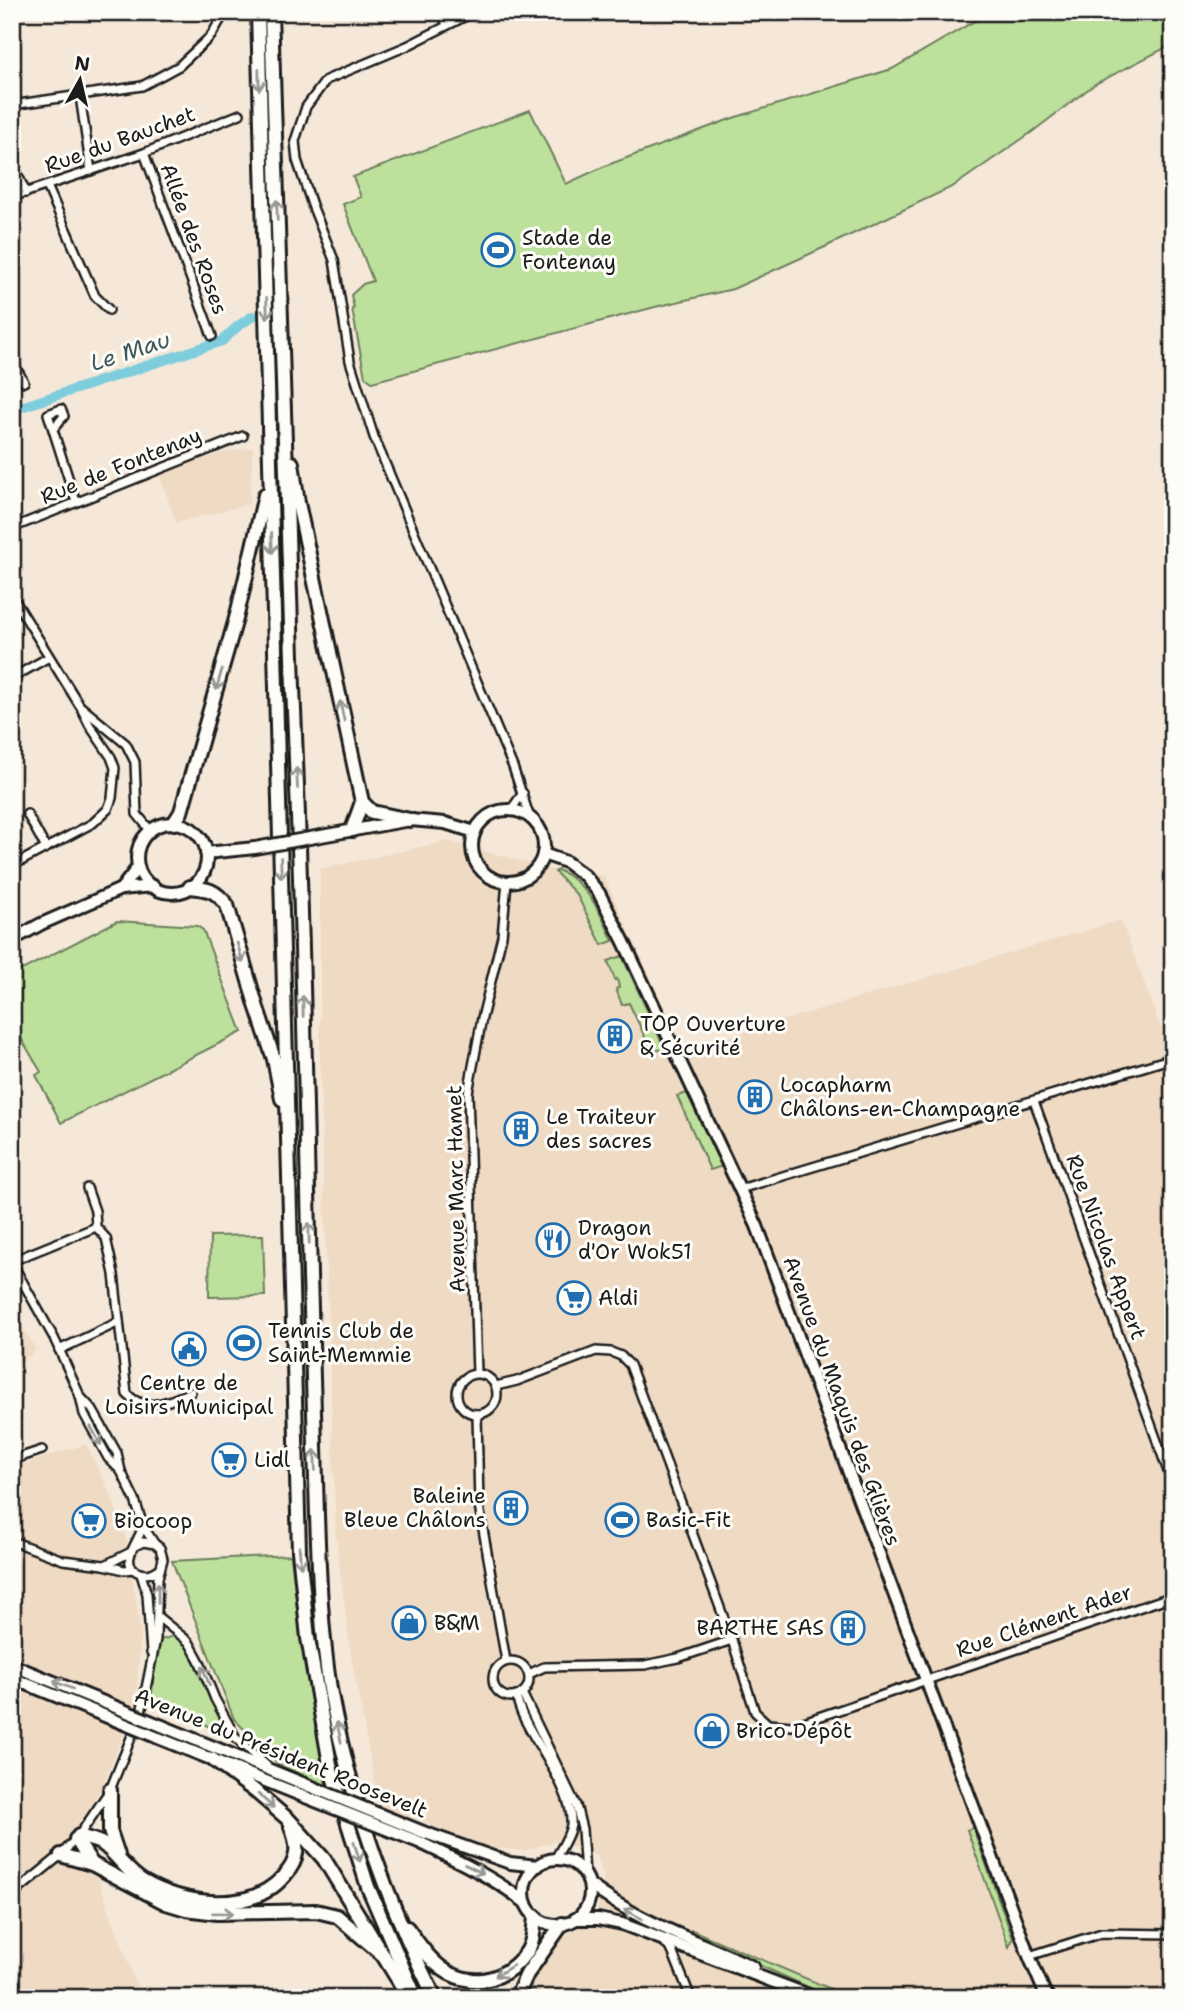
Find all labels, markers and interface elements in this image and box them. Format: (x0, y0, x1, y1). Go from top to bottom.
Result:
north arrow (46, 46, 116, 116)
text: N (73, 50, 91, 77)
one-way arrow (252, 69, 266, 92)
street label: Rue du Bauchet (41, 100, 199, 180)
street label: Allée des Roses (154, 159, 234, 319)
one-way arrow (271, 199, 284, 222)
place label: Stade de Fontenay (522, 224, 616, 276)
sports icon: Stade de Fontenay (479, 231, 517, 269)
one-way arrow (260, 296, 273, 319)
water label: Le Mau (86, 324, 174, 378)
street label: Rue de Fontenay (36, 421, 206, 511)
one-way arrow (265, 531, 278, 554)
one-way arrow (211, 669, 224, 691)
one-way arrow (334, 700, 348, 723)
one-way arrow (290, 767, 303, 790)
one-way arrow (274, 856, 287, 879)
one-way arrow (234, 941, 247, 964)
one-way arrow (296, 994, 310, 1017)
place label: TOP Ouverture & Sécurité (640, 1010, 786, 1062)
building icon: TOP Ouverture & Sécurité (596, 1017, 634, 1055)
place label: Locapharm Châlons-en-Champagne (780, 1071, 1020, 1123)
building icon: Locapharm Châlons-en-Champagne (736, 1078, 774, 1116)
street label: Avenue Marc Hamet (440, 1085, 472, 1293)
place label: Le Traiteur des sacres (546, 1103, 657, 1155)
building icon: Le Traiteur des sacres (502, 1110, 540, 1148)
street label: Rue Nicolas Appert (1059, 1151, 1153, 1343)
place label: Dragon d'Or Wok51 (578, 1214, 692, 1266)
restaurant icon: Dragon d'Or Wok51 (534, 1221, 572, 1259)
one-way arrow (302, 1222, 316, 1245)
street label: Avenue du Maquis des Glières (776, 1252, 908, 1550)
supermarket icon: Aldi (555, 1279, 593, 1317)
place label: Aldi (598, 1284, 638, 1312)
place label: Tennis Club de Saint-Memmie (268, 1317, 414, 1369)
sports icon: Tennis Club de Saint-Memmie (225, 1324, 263, 1362)
public building icon: Centre de Loisirs Municipal (170, 1330, 208, 1368)
place label: Centre de Loisirs Municipal (105, 1369, 274, 1421)
one-way arrow (89, 1425, 103, 1445)
supermarket icon: Lidl (210, 1441, 248, 1479)
place label: Lidl (254, 1446, 291, 1474)
one-way arrow (308, 1449, 321, 1472)
place label: Baleine Bleue Châlons (344, 1482, 486, 1534)
building icon: Baleine Bleue Châlons (492, 1489, 530, 1527)
sports icon: Basic-Fit (603, 1501, 641, 1539)
supermarket icon: Biocoop (70, 1502, 108, 1540)
place label: Basic-Fit (646, 1506, 731, 1534)
place label: Biocoop (114, 1507, 192, 1535)
one-way arrow (294, 1545, 307, 1568)
street label: Rue Clément Ader (952, 1578, 1136, 1664)
one-way arrow (151, 1582, 165, 1605)
shop icon: B&M (390, 1604, 428, 1642)
place label: B&M (434, 1609, 480, 1637)
building icon: BARTHE SAS (829, 1609, 867, 1647)
place label: BARTHE SAS (696, 1614, 824, 1642)
one-way arrow (198, 1665, 211, 1687)
one-way arrow (52, 1678, 74, 1691)
street label: Avenue du Président Roosevelt (130, 1681, 432, 1825)
shop icon: Brico Dépôt (693, 1712, 731, 1750)
place label: Brico Dépôt (736, 1717, 852, 1745)
one-way arrow (331, 1721, 345, 1744)
one-way arrow (257, 1793, 275, 1809)
one-way arrow (352, 1840, 364, 1862)
one-way arrow (463, 1863, 484, 1877)
one-way arrow (211, 1906, 234, 1919)
one-way arrow (623, 1907, 644, 1920)
one-way arrow (495, 1964, 514, 1979)

